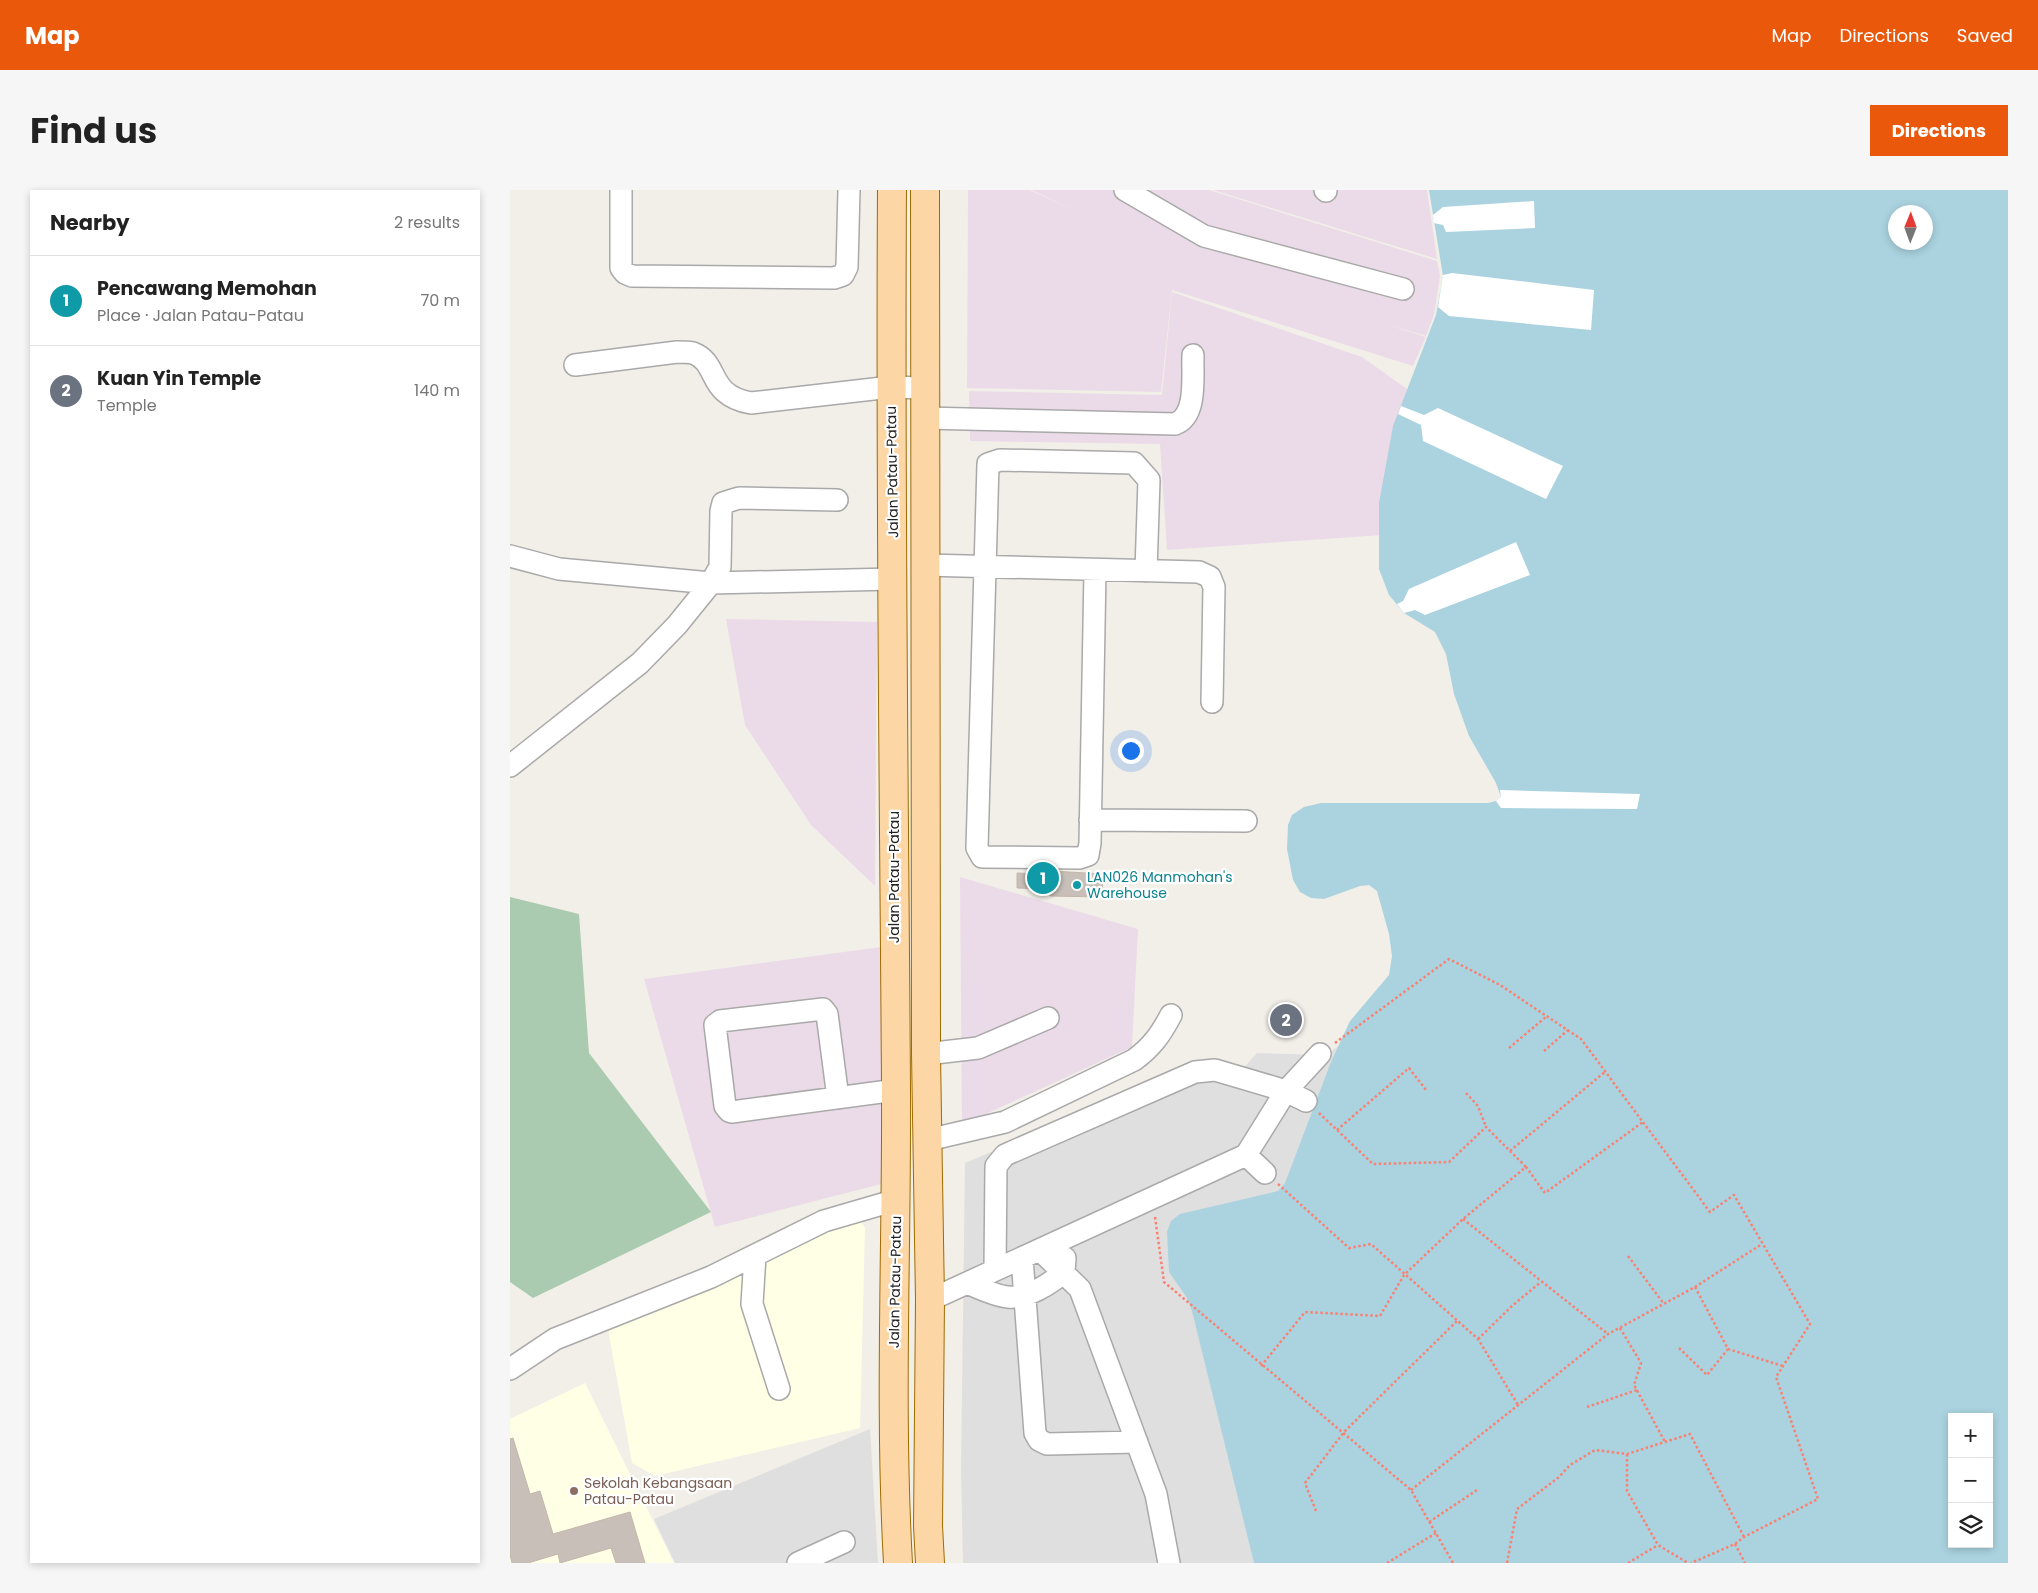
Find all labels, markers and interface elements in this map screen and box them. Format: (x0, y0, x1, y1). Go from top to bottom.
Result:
text: Map (25, 19, 80, 52)
text: Map (1772, 23, 1811, 48)
text: Directions (1839, 23, 1929, 48)
text: Saved (1957, 23, 2013, 48)
button: Directions (1870, 105, 2008, 156)
text: Find us (30, 106, 157, 155)
north arrow (1888, 205, 1933, 250)
text: Nearby (50, 208, 130, 237)
text: 2 results (394, 211, 460, 234)
text: Pencawang Memohan (97, 275, 317, 302)
text: 1 (63, 289, 69, 312)
text: 70 m (420, 289, 460, 312)
text: Place · Jalan Patau-Patau (97, 304, 304, 327)
text: Kuan Yin Temple (97, 365, 261, 392)
text: 2 (61, 379, 71, 402)
text: 140 m (414, 379, 460, 402)
text: Temple (97, 394, 157, 417)
street label: Jalan Patau-Patau (881, 406, 903, 538)
your location (1118, 738, 1144, 764)
street label: Jalan Patau-Patau (884, 811, 904, 943)
pin: 1 (1027, 859, 1059, 897)
place label: LAN026 Manmohan's Warehouse (1087, 867, 1233, 903)
marker: LAN026 Manmohan's Warehouse (1071, 879, 1083, 891)
pin: 2 (1270, 1001, 1302, 1039)
street label: Jalan Patau-Patau (884, 1216, 906, 1348)
map controls (1948, 1413, 1993, 1548)
button: + (1948, 1413, 1993, 1458)
button: − (1948, 1458, 1993, 1503)
place label: Sekolah Kebangsaan Patau-Patau (584, 1473, 732, 1509)
marker: Sekolah Kebangsaan Patau-Patau (568, 1485, 580, 1497)
button: layers (1948, 1503, 1993, 1548)

